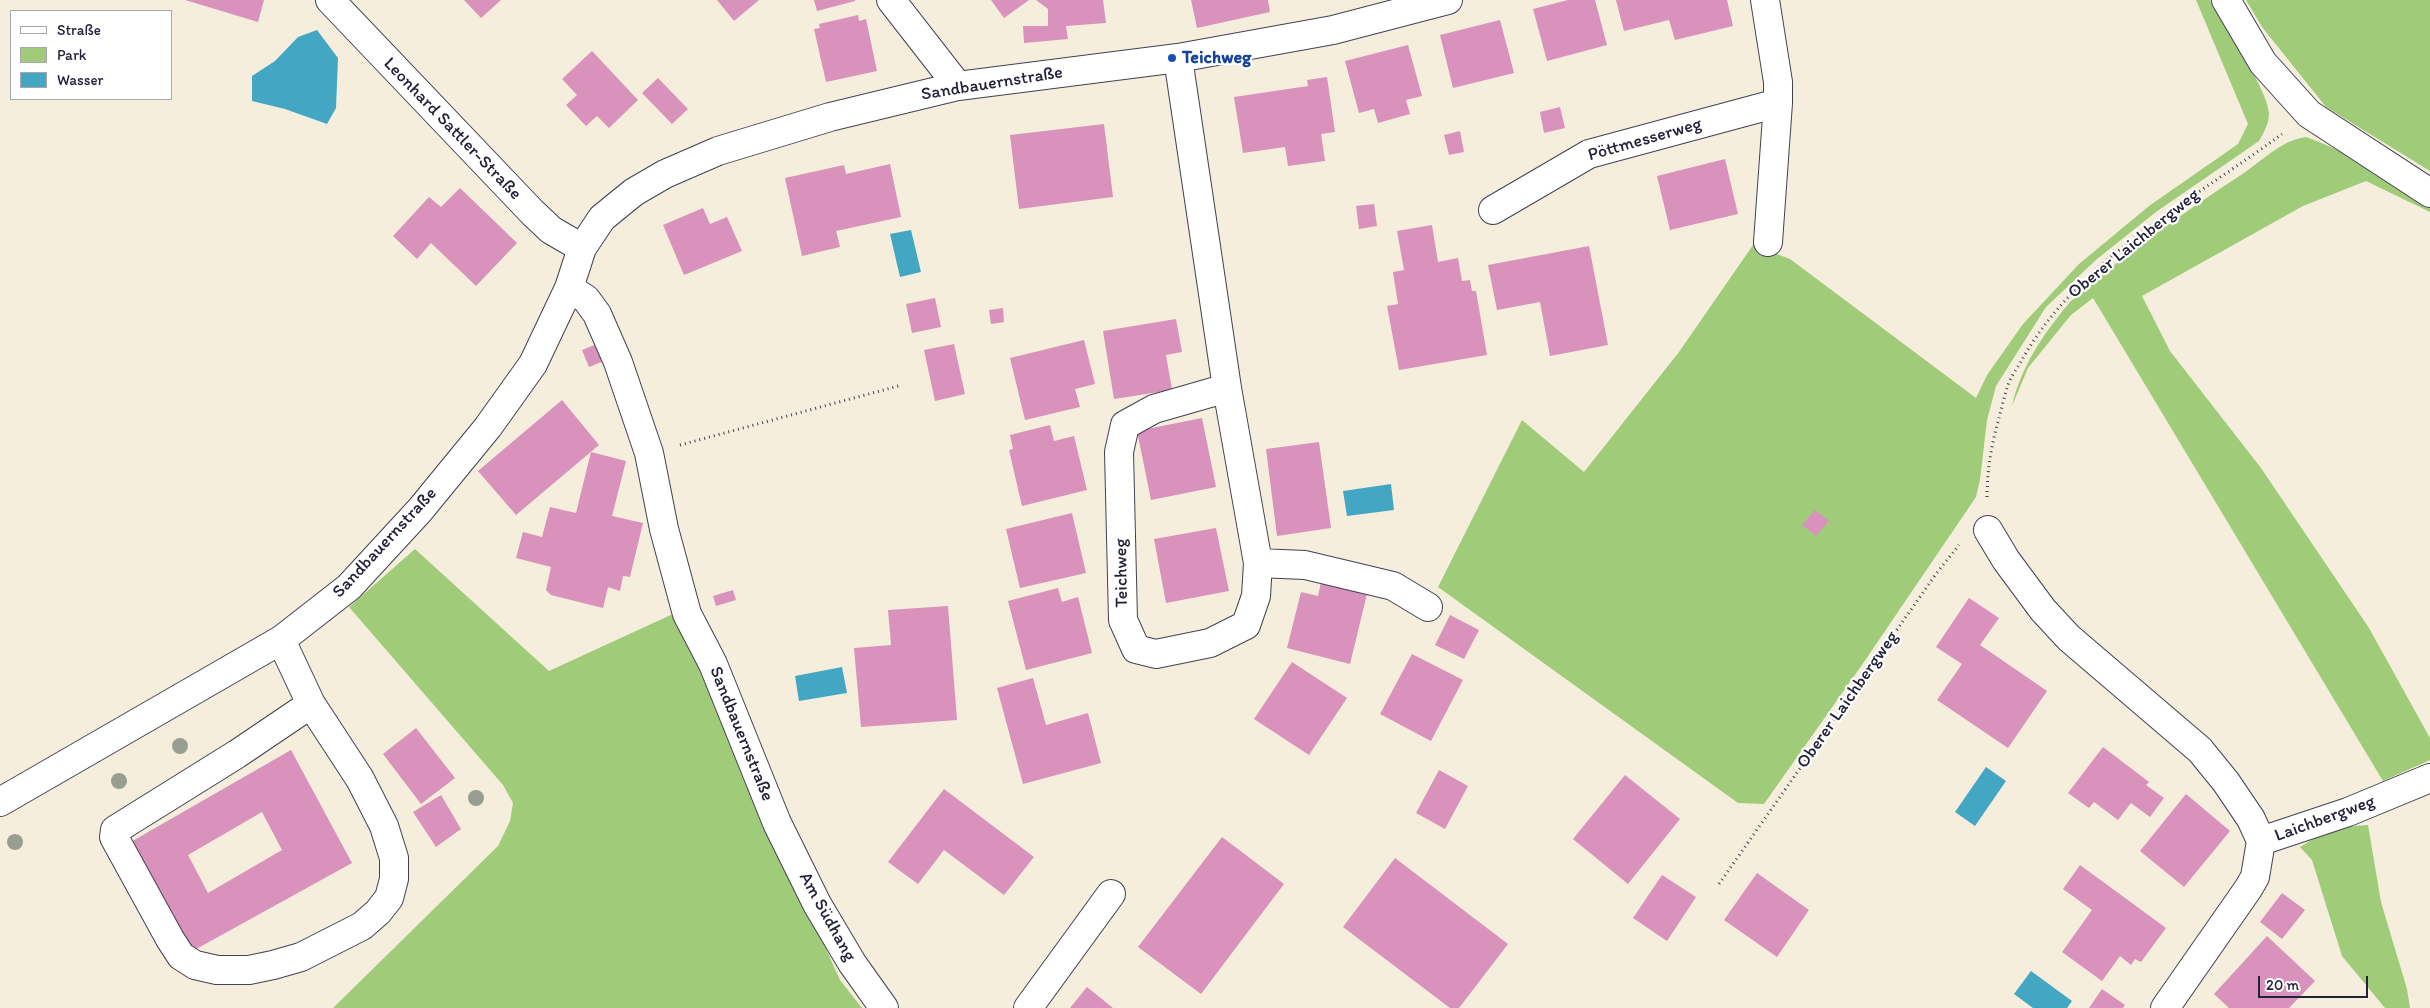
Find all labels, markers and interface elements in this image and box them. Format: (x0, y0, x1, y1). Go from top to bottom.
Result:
legend (10, 10, 172, 100)
text: Straße (57, 21, 101, 39)
text: Park (57, 46, 87, 64)
place label: Teichweg (1182, 47, 1251, 69)
marker: Teichweg (1166, 52, 1178, 64)
street label: Leonhard Sattler-Straße (378, 53, 526, 205)
street label: Sandbauernstraße (920, 62, 1064, 106)
text: Wasser (57, 71, 104, 89)
street label: Pöttmesserweg (1586, 113, 1704, 167)
street label: Oberer Laichbergweg (2064, 184, 2204, 304)
street label: Sandbauernstraße (328, 483, 442, 603)
street label: Teichweg (1111, 538, 1133, 608)
street label: Oberer Laichbergweg (1792, 627, 1904, 773)
street label: Sandbauernstraße (704, 664, 778, 804)
street label: Laichbergweg (2272, 791, 2378, 847)
street label: Am Südhang (794, 869, 860, 965)
scale bar (2260, 966, 2370, 998)
text: 20 m (2266, 976, 2299, 994)

